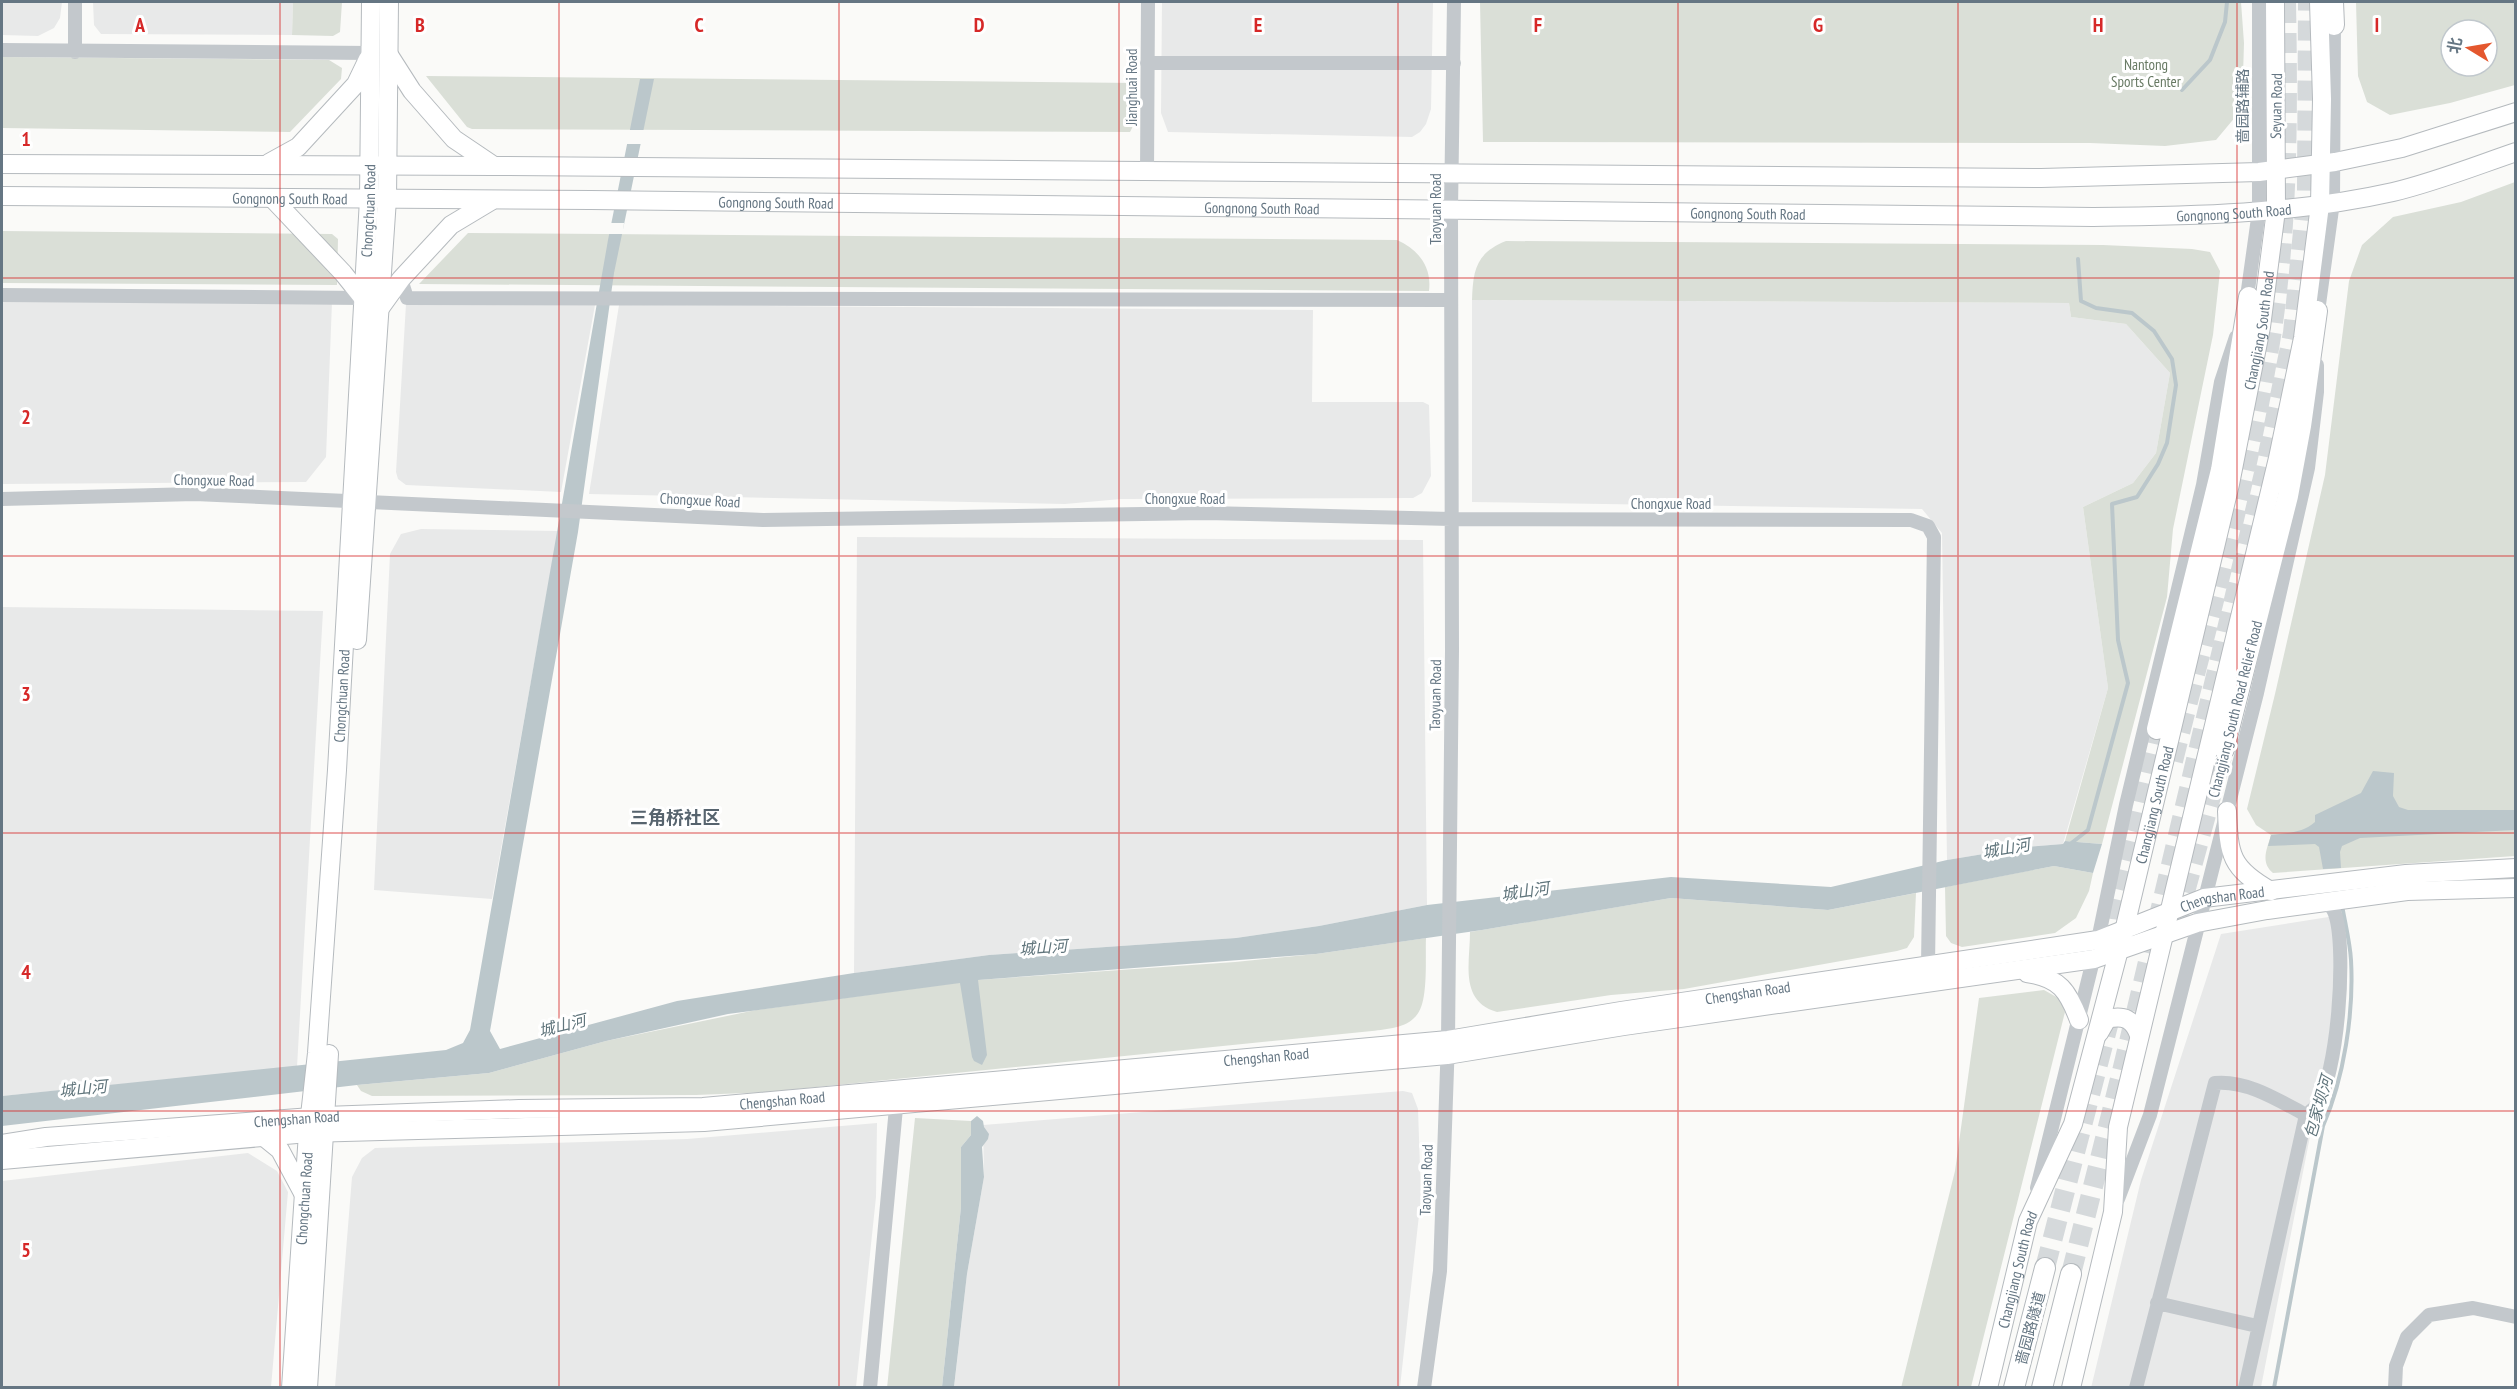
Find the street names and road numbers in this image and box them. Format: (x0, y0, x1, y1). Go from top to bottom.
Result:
street label: Jianghuai Road (1122, 48, 1141, 127)
street label: 啬园路辅路 (2233, 68, 2252, 144)
street label: Seyuan Road (2266, 73, 2286, 139)
street label: Chongchuan Road (356, 164, 379, 258)
street label: Taoyuan Road (1426, 173, 1445, 245)
street label: Gongnong South Road (232, 188, 348, 208)
street label: Gongnong South Road (718, 192, 834, 212)
street label: Gongnong South Road (1204, 197, 1320, 218)
street label: Gongnong South Road (2176, 199, 2292, 225)
street label: Gongnong South Road (1690, 203, 1806, 223)
street label: Changjiang South Road (2239, 270, 2278, 392)
street label: Chongxue Road (174, 470, 254, 490)
street label: Chongxue Road (659, 488, 741, 512)
street label: Chongxue Road (1145, 489, 1225, 508)
street label: Chongxue Road (1631, 494, 1711, 513)
street label: Changjiang South Road Relief Road (2204, 619, 2266, 799)
street label: Chongchuan Road (329, 649, 353, 743)
street label: Taoyuan Road (1425, 659, 1445, 731)
street label: Changjiang South Road (2131, 744, 2177, 866)
street label: Chengshan Road (2177, 881, 2265, 916)
street label: Chengshan Road (1704, 976, 1792, 1008)
street label: Chengshan Road (1223, 1043, 1310, 1070)
street label: Chengshan Road (739, 1087, 826, 1113)
street label: Chengshan Road (253, 1106, 340, 1131)
street label: Taoyuan Road (1415, 1144, 1437, 1216)
street label: Chongchuan Road (291, 1151, 316, 1245)
street label: Changjiang South Road (1993, 1208, 2041, 1330)
street label: 啬园路隧道 (2011, 1289, 2049, 1367)

